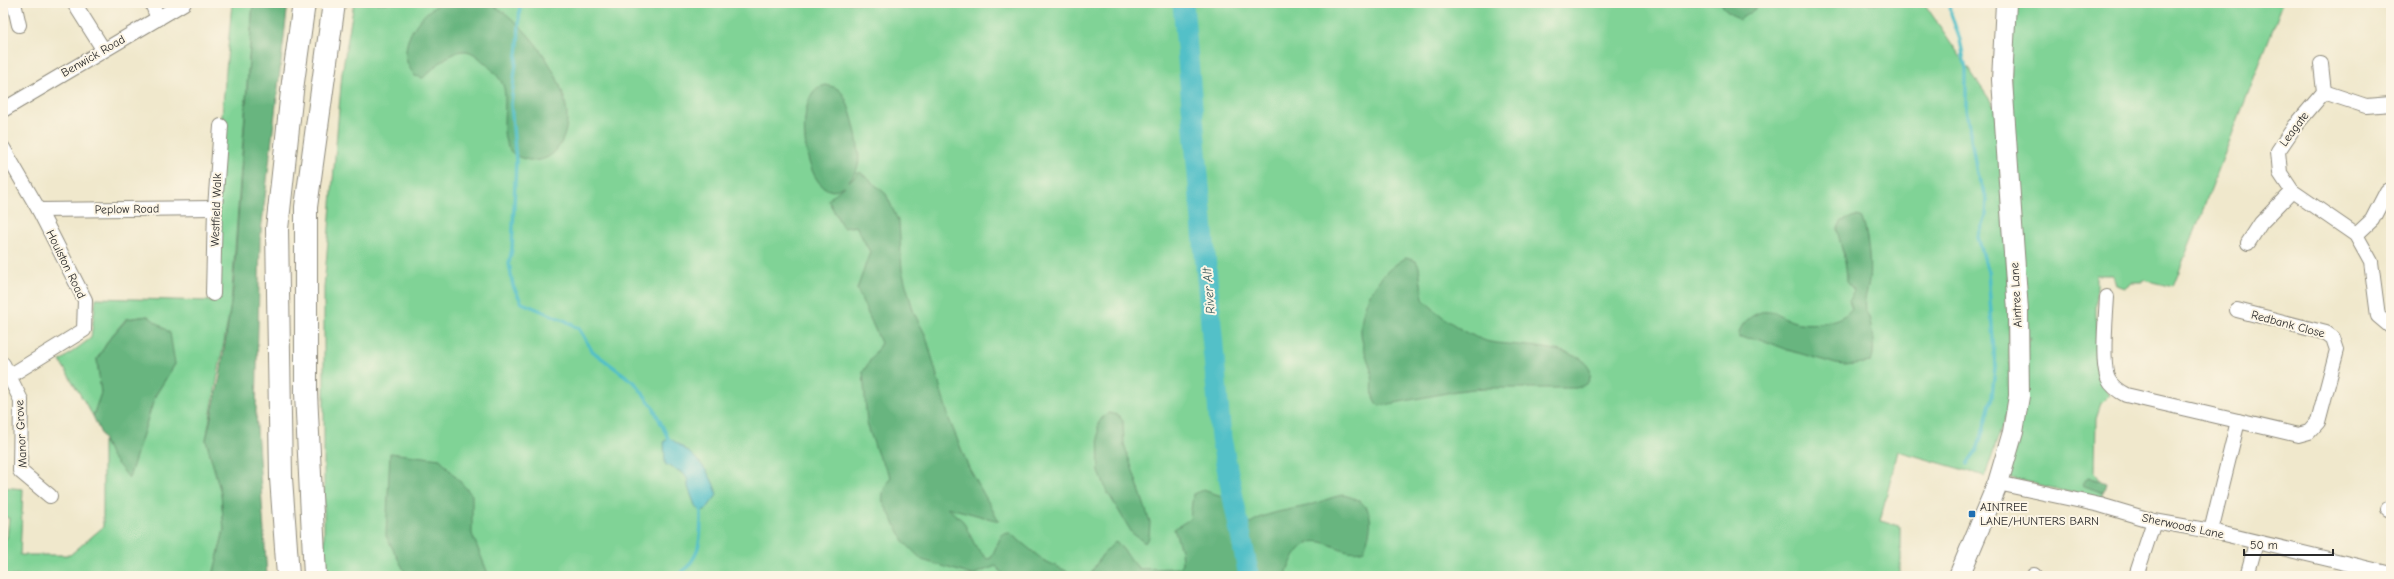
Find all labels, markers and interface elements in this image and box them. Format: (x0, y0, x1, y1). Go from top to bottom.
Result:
street label: Benwick Road (59, 32, 127, 80)
street label: Leagate (2276, 109, 2312, 149)
street label: Westfield Walk (208, 173, 224, 247)
street label: Peplow Road (95, 201, 159, 217)
street label: Houlston Road (43, 227, 89, 301)
street label: Aintree Lane (2007, 262, 2025, 328)
water label: River Alt (1199, 266, 1218, 315)
street label: Redbank Close (2250, 307, 2326, 341)
street label: Manor Grove (12, 400, 30, 468)
place label: AINTREE LANE/HUNTERS BARN (1980, 500, 2099, 528)
marker: AINTREE LANE/HUNTERS BARN (1967, 509, 1977, 519)
street label: Sherwoods Lane (2141, 510, 2225, 542)
scale bar (2244, 531, 2333, 557)
text: 50 m (2250, 538, 2278, 552)

